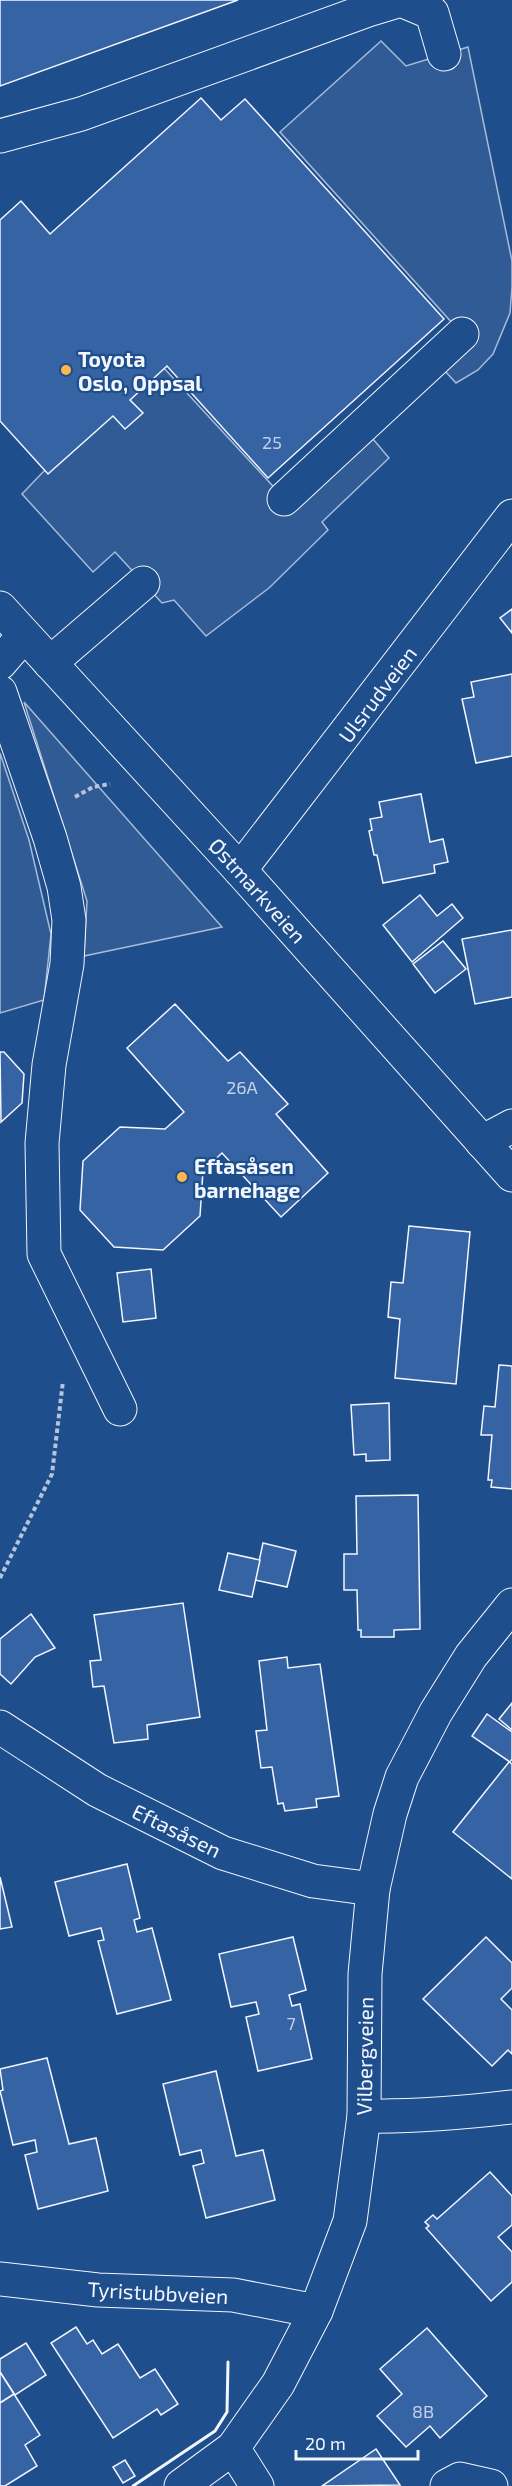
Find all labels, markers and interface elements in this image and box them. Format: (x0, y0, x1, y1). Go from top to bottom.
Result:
place label: Toyota Oslo, Oppsal (78, 346, 202, 395)
marker: Toyota Oslo, Oppsal (59, 363, 73, 377)
house number: 25 (262, 431, 282, 453)
street label: Ulsrudveien (333, 641, 421, 747)
street label: Østmarkveien (204, 832, 312, 948)
house number: 26A (226, 1076, 259, 1098)
place label: Eftasåsen barnehage (194, 1153, 301, 1202)
marker: Eftasåsen barnehage (175, 1170, 189, 1184)
street label: Eftasåsen (129, 1798, 225, 1862)
street label: Vilbergveien (350, 1997, 378, 2115)
house number: 7 (286, 2012, 296, 2034)
street label: Tyristubbveien (87, 2276, 229, 2308)
house number: 8B (412, 2400, 434, 2422)
scale bar (296, 2423, 418, 2461)
text: 20 m (305, 2432, 346, 2454)

